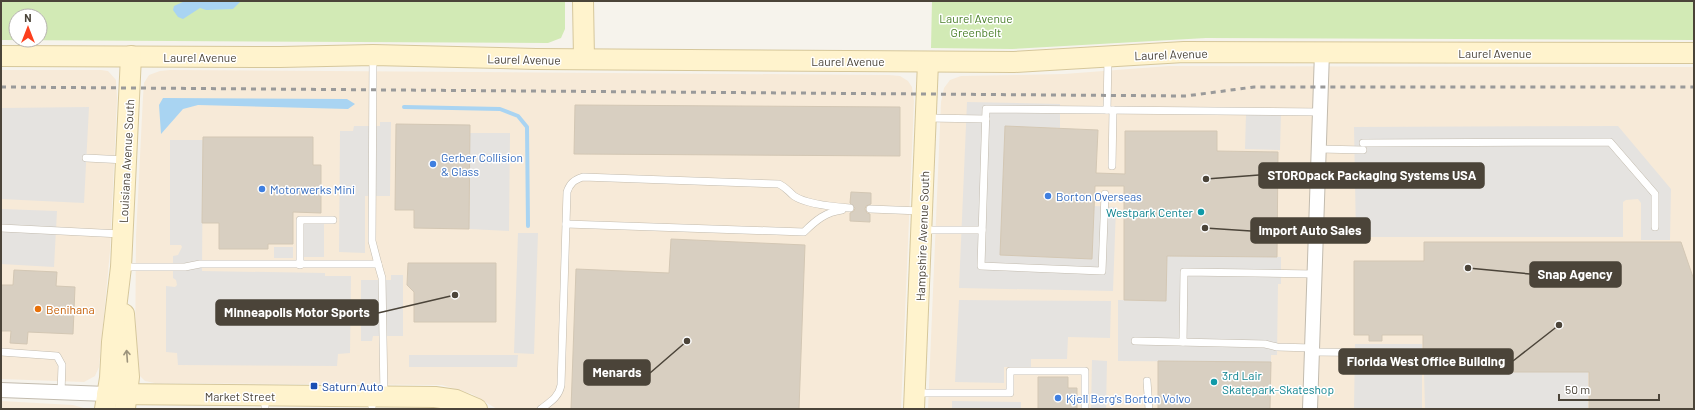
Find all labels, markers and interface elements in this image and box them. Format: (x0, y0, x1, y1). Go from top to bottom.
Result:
north arrow (8, 8, 48, 48)
text: N (24, 11, 32, 24)
park label: Laurel Avenue Greenbelt (939, 11, 1013, 39)
street label: Laurel Avenue (1134, 46, 1208, 62)
street label: Laurel Avenue (1458, 46, 1532, 60)
street label: Laurel Avenue (163, 50, 237, 64)
street label: Laurel Avenue (487, 51, 561, 67)
street label: Laurel Avenue (811, 54, 885, 68)
street label: Louisiana Avenue South (116, 99, 136, 223)
place label: Gerber Collision & Glass (441, 150, 523, 178)
marker: Gerber Collision & Glass (428, 159, 438, 169)
callout: STOROpack Packaging Systems USA (1259, 163, 1484, 188)
text: STOROpack Packaging Systems USA (1267, 167, 1477, 183)
street label: Hampshire Avenue South (913, 171, 931, 301)
place label: Motorwerks Mini (270, 182, 355, 196)
marker: Motorwerks Mini (257, 184, 267, 194)
place label: Borton Overseas (1056, 189, 1142, 203)
marker: Borton Overseas (1043, 191, 1053, 201)
place label: Westpark Center (1106, 205, 1194, 219)
marker: Westpark Center (1196, 207, 1206, 217)
callout: Import Auto Sales (1251, 218, 1370, 243)
text: Import Auto Sales (1258, 222, 1362, 238)
callout: Snap Agency (1530, 262, 1621, 287)
text: Snap Agency (1538, 266, 1613, 282)
callout: Minneapolis Motor Sports (216, 300, 378, 325)
place label: Benihana (46, 302, 95, 316)
marker: Benihana (33, 304, 43, 314)
text: Minneapolis Motor Sports (224, 304, 370, 320)
callout: Florida West Office Building (1339, 349, 1513, 374)
one-way arrow (124, 350, 131, 363)
text: Florida West Office Building (1347, 353, 1505, 369)
callout: Menards (584, 360, 650, 385)
text: Menards (592, 364, 642, 380)
place label: 3rd Lair Skatepark-Skateshop (1222, 368, 1334, 396)
scale bar (1559, 376, 1659, 402)
marker: 3rd Lair Skatepark-Skateshop (1209, 377, 1219, 387)
place label: Saturn Auto (322, 379, 384, 393)
marker: Saturn Auto (309, 381, 319, 391)
text: 50 m (1565, 382, 1590, 396)
street label: Market Street (205, 389, 275, 403)
place label: Kjell Berg's Borton Volvo (1066, 391, 1190, 405)
marker: Kjell Berg's Borton Volvo (1053, 393, 1063, 403)

